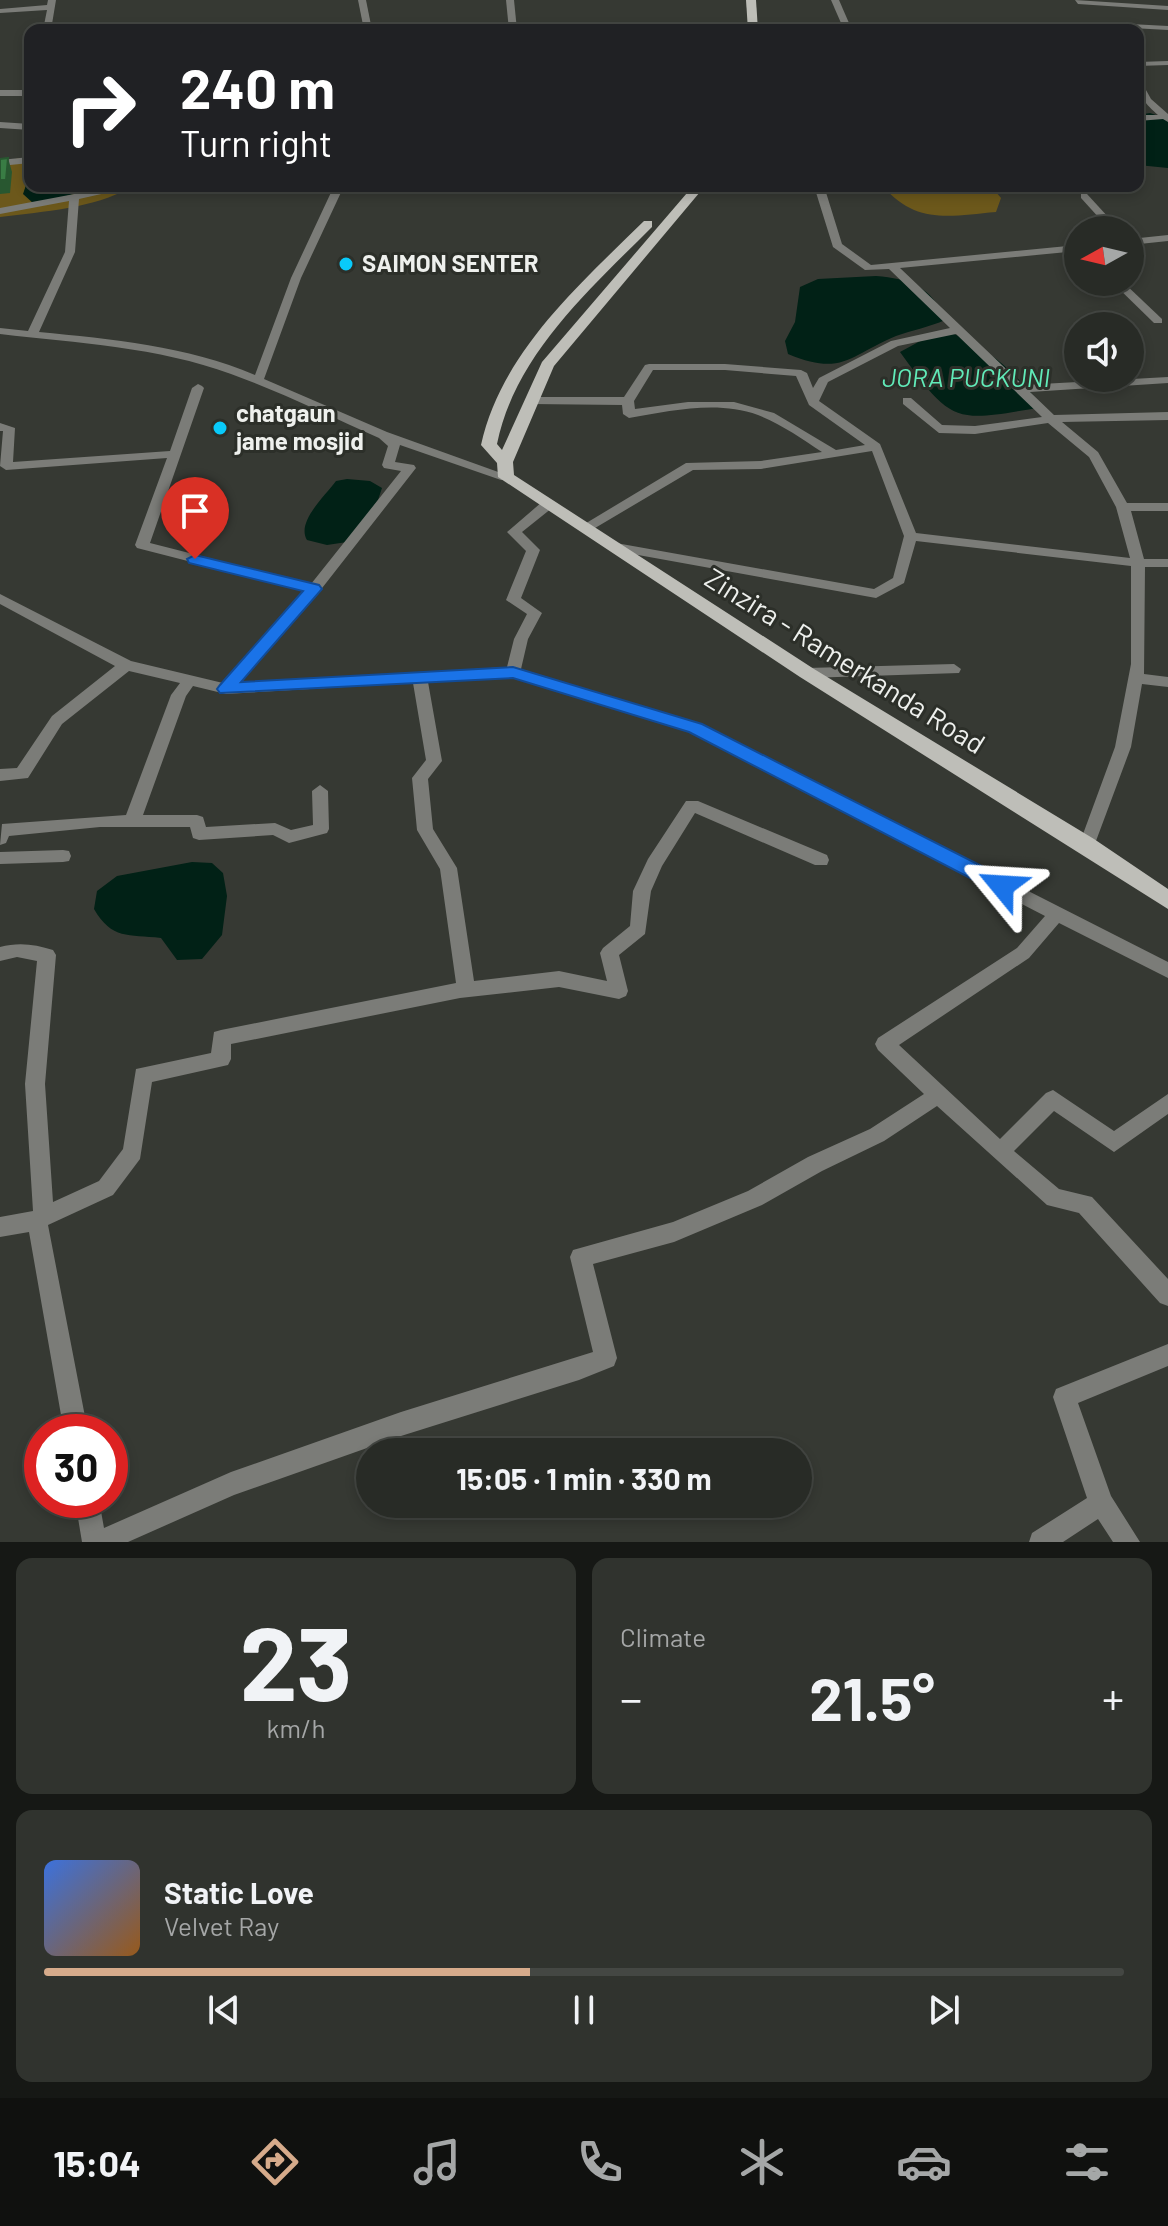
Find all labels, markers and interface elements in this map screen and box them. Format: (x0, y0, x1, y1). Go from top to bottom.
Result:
text: 240 m (180, 53, 335, 120)
icon: right (48, 56, 152, 160)
text: Turn right (180, 121, 332, 164)
north arrow (1064, 216, 1144, 296)
map controls (1064, 216, 1144, 392)
place label: SAIMON SENTER (362, 248, 539, 277)
marker: SAIMON SENTER (337, 255, 355, 273)
button: sound (1064, 312, 1144, 392)
water label: JORA PUCKUNI (882, 361, 1050, 392)
place label: chatgaun jame mosjid (234, 398, 364, 455)
marker: chatgaun jame mosjid (211, 419, 229, 437)
pin (161, 477, 229, 559)
icon: arrive (173, 489, 217, 533)
street label: Zinzira - Ramerkanda Road (699, 560, 992, 760)
position arrow (960, 844, 1044, 928)
speed limit sign: 30 (24, 1414, 128, 1518)
text: 15:05 · 1 min · 330 m (456, 1460, 712, 1496)
text: 23 (240, 1597, 352, 1722)
text: Climate (620, 1621, 706, 1652)
text: 21.5° (809, 1661, 935, 1733)
text: − (620, 1671, 642, 1724)
text: + (1102, 1671, 1124, 1724)
text: km/h (267, 1712, 325, 1743)
text: Static Love (164, 1874, 314, 1910)
text: Velvet Ray (164, 1910, 279, 1941)
icon: previous (202, 1988, 246, 2032)
icon: pause (562, 1988, 606, 2032)
icon: next (922, 1988, 966, 2032)
icon: directions (247, 2134, 303, 2190)
icon: music (409, 2134, 465, 2190)
icon: phone (572, 2134, 628, 2190)
icon: climate (734, 2134, 790, 2190)
icon: car (896, 2134, 952, 2190)
icon: filters (1059, 2134, 1115, 2190)
text: 15:04 (53, 2141, 141, 2184)

